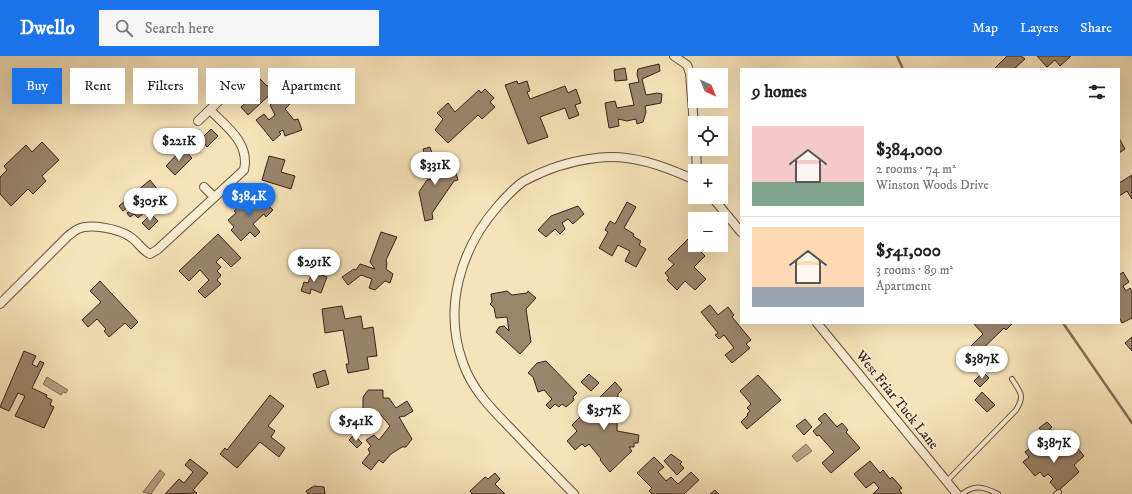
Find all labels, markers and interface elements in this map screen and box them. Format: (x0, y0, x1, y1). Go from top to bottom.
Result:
search box (99, 10, 379, 46)
text: Dwello (20, 17, 75, 40)
icon: search (113, 17, 135, 39)
text: Search here (145, 19, 214, 38)
text: Map (972, 19, 998, 37)
text: Layers (1020, 19, 1058, 37)
text: Share (1080, 19, 1112, 37)
chip: Buy (12, 68, 62, 104)
chip: Rent (70, 68, 125, 104)
chip: Filters (133, 68, 198, 104)
chip: New (206, 68, 260, 104)
chip: Apartment (268, 68, 355, 104)
north arrow (688, 68, 728, 108)
map controls (688, 68, 728, 252)
text: 9 homes (752, 81, 807, 103)
icon: filters (1086, 81, 1108, 103)
button: locate (688, 116, 728, 156)
pin: $221K (151, 128, 207, 162)
text: $221K (162, 133, 196, 149)
text: $384,000 (876, 139, 942, 161)
icon: home (784, 142, 832, 190)
pin: $331K (407, 152, 463, 186)
text: $331K (420, 157, 450, 173)
text: 2 rooms · 74 m² (876, 161, 956, 177)
button: + (688, 164, 728, 204)
text: Winston Woods Drive (876, 177, 989, 193)
pin: $384K (221, 183, 277, 217)
pin: $305K (122, 188, 178, 222)
text: $384K (231, 188, 267, 204)
text: $305K (133, 193, 167, 209)
button: − (688, 212, 728, 252)
text: $541,000 (876, 240, 941, 262)
icon: home (784, 243, 832, 291)
pin: $291K (286, 249, 342, 283)
text: $291K (297, 254, 331, 270)
text: 3 rooms · 89 m² (876, 262, 953, 278)
text: Apartment (876, 278, 931, 294)
street label: West Friar Tuck Lane (851, 346, 943, 453)
pin: $387K (954, 346, 1010, 380)
text: $387K (965, 351, 999, 367)
pin: $357K (576, 397, 632, 431)
text: $357K (587, 402, 621, 418)
pin: $541K (328, 408, 384, 442)
text: $541K (339, 413, 373, 429)
pin: $387K (1026, 430, 1082, 464)
text: $387K (1037, 435, 1071, 451)

